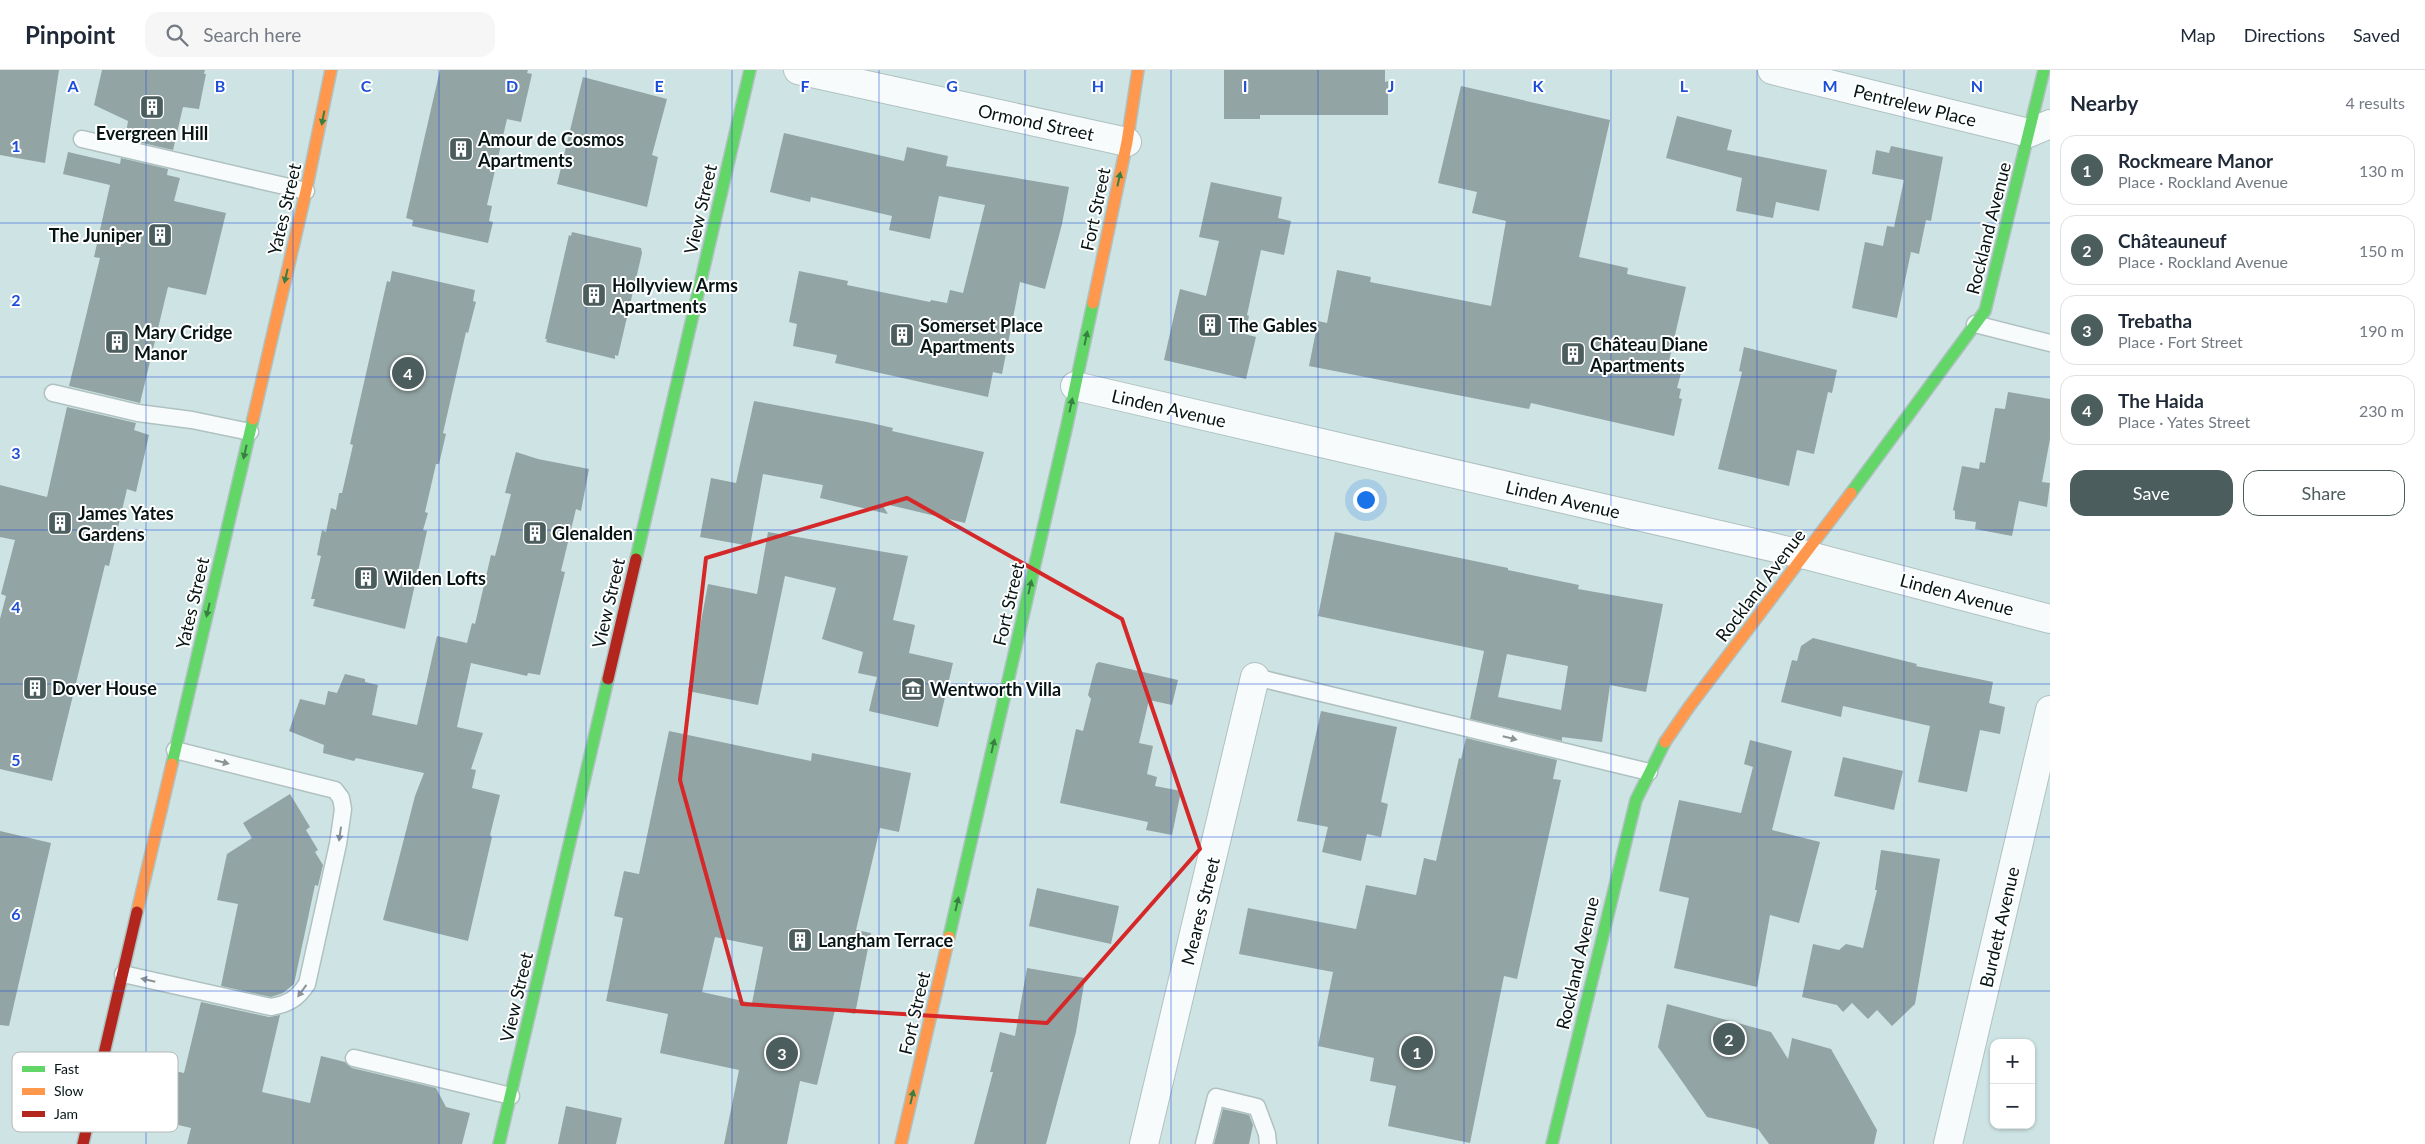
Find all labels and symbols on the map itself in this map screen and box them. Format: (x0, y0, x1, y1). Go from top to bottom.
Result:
text: A (66, 76, 79, 95)
text: B (215, 76, 225, 95)
text: C (361, 76, 372, 95)
text: D (506, 76, 518, 95)
text: E (654, 76, 664, 95)
text: F (800, 76, 810, 95)
text: G (946, 76, 958, 95)
text: H (1092, 76, 1104, 95)
text: I (1243, 76, 1247, 95)
text: J (1388, 76, 1394, 95)
text: K (1533, 76, 1545, 95)
text: L (1680, 76, 1689, 95)
text: M (1822, 76, 1838, 95)
text: N (1971, 76, 1983, 95)
street label: Pentrelew Place (1851, 79, 1979, 131)
building icon: Evergreen Hill (139, 94, 165, 120)
street label: Ormond Street (976, 99, 1096, 145)
one-way arrow (318, 110, 326, 126)
place label: Evergreen Hill (96, 122, 208, 144)
place label: Amour de Cosmos Apartments (477, 128, 624, 171)
text: 1 (11, 136, 21, 155)
building icon: Amour de Cosmos Apartments (448, 136, 474, 162)
street label: Yates Street (263, 160, 305, 257)
street label: Rockland Avenue (1961, 160, 2015, 296)
street label: View Street (679, 161, 721, 256)
street label: Fort Street (1075, 165, 1115, 253)
one-way arrow (1116, 171, 1124, 187)
building icon: The Juniper (147, 222, 173, 248)
place label: The Juniper (49, 224, 142, 246)
one-way arrow (282, 269, 290, 284)
place label: Hollyview Arms Apartments (611, 274, 738, 317)
building icon: Hollyview Arms Apartments (581, 282, 607, 308)
text: 2 (11, 290, 21, 309)
building icon: The Gables (1197, 312, 1223, 338)
place label: Somerset Place Apartments (919, 314, 1043, 357)
place label: The Gables (1228, 314, 1317, 336)
place label: Mary Cridge Manor (134, 321, 233, 364)
building icon: Somerset Place Apartments (889, 322, 915, 348)
building icon: Mary Cridge Manor (104, 329, 130, 355)
one-way arrow (1082, 330, 1090, 346)
place label: Château Diane Apartments (1589, 333, 1708, 376)
building icon: Château Diane Apartments (1560, 341, 1586, 367)
pin: 4 (392, 354, 424, 392)
street label: Linden Avenue (1110, 384, 1228, 432)
one-way arrow (1067, 398, 1075, 413)
text: 3 (11, 443, 21, 462)
one-way arrow (241, 444, 249, 459)
street label: Linden Avenue (1504, 475, 1622, 523)
your location (1353, 487, 1379, 513)
place label: James Yates Gardens (78, 502, 174, 545)
building icon: James Yates Gardens (47, 510, 73, 536)
building icon: Glenalden (522, 520, 548, 546)
place label: Glenalden (552, 522, 633, 544)
street label: Rockland Avenue (1710, 524, 1810, 646)
street label: Yates Street (171, 554, 213, 651)
street label: View Street (587, 555, 629, 650)
street label: Fort Street (988, 560, 1028, 648)
building icon: Wilden Lofts (353, 565, 379, 591)
place label: Wilden Lofts (384, 567, 486, 589)
street label: Linden Avenue (1898, 568, 2016, 620)
one-way arrow (1026, 580, 1034, 595)
text: 4 (11, 597, 21, 616)
one-way arrow (204, 602, 212, 617)
building icon: Dover House (22, 675, 48, 701)
museum icon: Wentworth Villa (900, 676, 926, 702)
place label: Dover House (52, 677, 157, 699)
place label: Wentworth Villa (930, 678, 1061, 700)
one-way arrow (1502, 734, 1517, 742)
one-way arrow (989, 738, 997, 753)
text: 5 (11, 750, 21, 769)
one-way arrow (215, 758, 230, 766)
one-way arrow (335, 826, 343, 842)
street label: Meares Street (1176, 854, 1224, 967)
street label: Burdett Avenue (1974, 865, 2024, 989)
street label: Rockland Avenue (1551, 894, 1603, 1032)
one-way arrow (953, 897, 961, 912)
text: 6 (11, 904, 21, 923)
building icon: Langham Terrace (787, 927, 813, 953)
place label: Langham Terrace (818, 929, 954, 951)
street label: View Street (495, 949, 537, 1044)
street label: Fort Street (894, 969, 934, 1057)
one-way arrow (141, 976, 156, 984)
one-way arrow (297, 984, 307, 998)
pin: 2 (1713, 1020, 1745, 1058)
pin: 1 (1401, 1033, 1433, 1071)
pin: 3 (766, 1034, 798, 1072)
legend (12, 1052, 178, 1132)
text: Fast (54, 1060, 79, 1077)
text: Slow (54, 1082, 84, 1099)
one-way arrow (908, 1089, 916, 1104)
text: Jam (54, 1105, 78, 1122)

